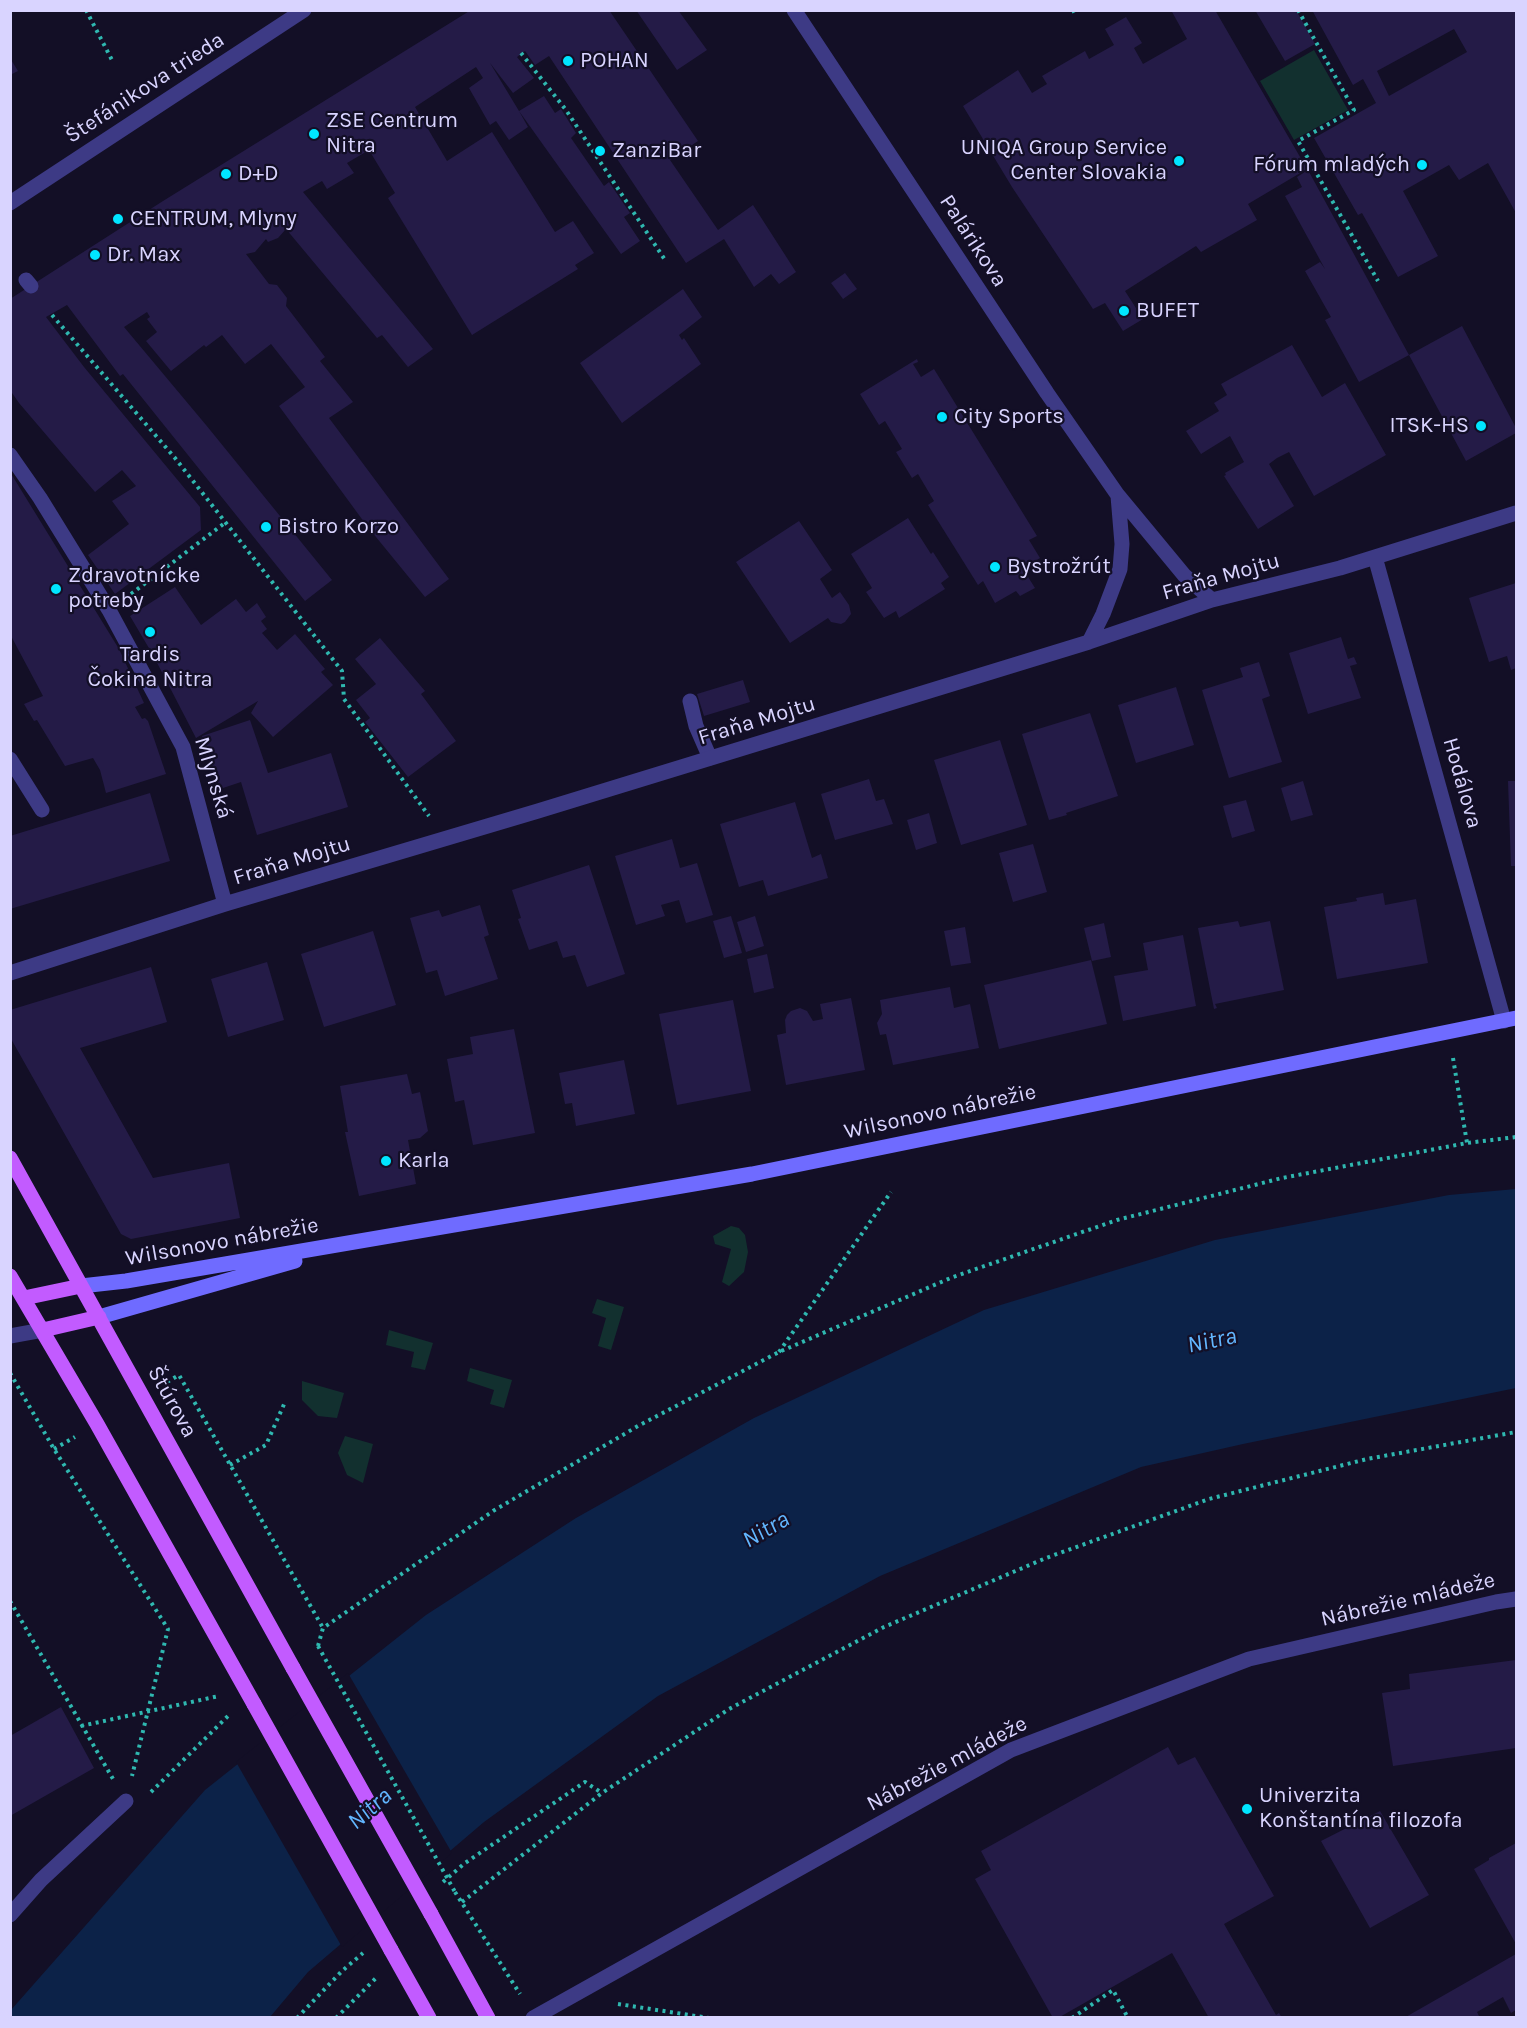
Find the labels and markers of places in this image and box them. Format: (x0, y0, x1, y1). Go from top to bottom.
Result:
place label: POHAN (580, 48, 649, 74)
marker: POHAN (561, 54, 575, 68)
place label: ZSE Centrum Nitra (326, 108, 458, 160)
marker: ZSE Centrum Nitra (307, 127, 321, 141)
place label: UNIQA Group Service Center Slovakia (961, 135, 1167, 186)
place label: ZanziBar (612, 138, 701, 164)
marker: ZanziBar (593, 144, 607, 158)
place label: Fórum mladých (1253, 152, 1410, 178)
marker: UNIQA Group Service Center Slovakia (1172, 154, 1186, 168)
marker: Fórum mladých (1415, 158, 1429, 172)
place label: D+D (238, 161, 279, 187)
marker: D+D (219, 167, 233, 181)
place label: CENTRUM, Mlyny (130, 206, 297, 232)
marker: CENTRUM, Mlyny (111, 212, 125, 226)
place label: Dr. Max (107, 242, 181, 268)
marker: Dr. Max (88, 248, 102, 262)
place label: BUFET (1136, 298, 1199, 324)
marker: BUFET (1117, 304, 1131, 318)
place label: City Sports (954, 404, 1064, 430)
marker: City Sports (935, 410, 949, 424)
place label: ITSK-HS (1390, 413, 1469, 439)
marker: ITSK-HS (1474, 419, 1488, 433)
place label: Bistro Korzo (278, 514, 399, 540)
marker: Bistro Korzo (259, 520, 273, 534)
place label: Bystrožrút (1007, 554, 1111, 580)
marker: Bystrožrút (988, 560, 1002, 574)
place label: Zdravotnícke potreby (68, 563, 200, 614)
marker: Zdravotnícke potreby (49, 582, 63, 596)
marker: Tardis Čokina Nitra (143, 625, 157, 639)
place label: Tardis Čokina Nitra (87, 642, 213, 694)
place label: Karla (398, 1148, 450, 1174)
marker: Karla (379, 1154, 393, 1168)
place label: Univerzita Konštantína filozofa (1259, 1783, 1463, 1834)
marker: Univerzita Konštantína filozofa (1240, 1802, 1254, 1816)

